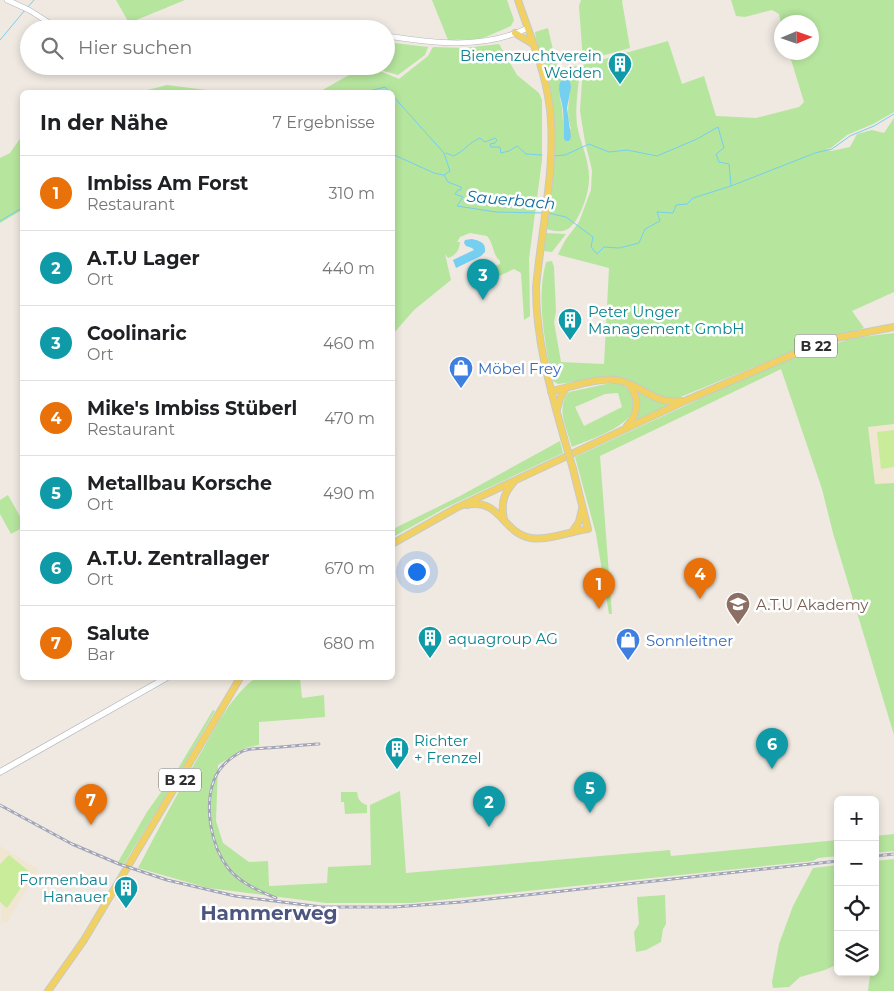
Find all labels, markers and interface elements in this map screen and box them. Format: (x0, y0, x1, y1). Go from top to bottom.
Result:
north arrow (774, 15, 819, 60)
search box (20, 20, 395, 75)
icon: search (38, 34, 66, 62)
text: Hier suchen (78, 36, 192, 59)
place label: Bienenzuchtverein Weiden (460, 46, 602, 82)
building icon: Bienenzuchtverein Weiden (607, 51, 633, 85)
text: In der Nähe (40, 110, 168, 135)
text: 7 Ergebnisse (273, 113, 375, 132)
text: Imbiss Am Forst (87, 172, 248, 195)
text: 1 (53, 184, 59, 203)
text: 310 m (328, 184, 375, 203)
water label: Sauerbach (466, 187, 556, 213)
text: Restaurant (87, 195, 175, 214)
text: A.T.U Lager (87, 247, 200, 270)
text: 2 (51, 259, 61, 278)
text: 440 m (322, 259, 375, 278)
pin: 3 (467, 259, 499, 300)
text: Ort (87, 270, 114, 289)
place label: Peter Unger Management GmbH (588, 302, 745, 338)
building icon: Peter Unger Management GmbH (557, 307, 583, 341)
text: Coolinaric (87, 322, 187, 345)
text: 3 (51, 334, 61, 353)
text: 460 m (323, 334, 375, 353)
road number: B 22 (795, 334, 837, 358)
text: Ort (87, 345, 114, 364)
shop icon: Möbel Frey (448, 355, 474, 389)
place label: Möbel Frey (478, 359, 562, 378)
text: Mike's Imbiss Stüberl (87, 397, 297, 420)
text: 4 (50, 409, 62, 428)
text: 470 m (324, 409, 375, 428)
text: Restaurant (87, 420, 175, 439)
text: Metallbau Korsche (87, 472, 272, 495)
text: 5 (51, 484, 61, 503)
text: 490 m (323, 484, 375, 503)
text: Ort (87, 495, 114, 514)
text: A.T.U. Zentrallager (87, 547, 270, 570)
pin: 4 (684, 558, 716, 599)
text: 6 (51, 559, 61, 578)
text: 670 m (325, 559, 375, 578)
your location (404, 559, 430, 585)
pin: 1 (583, 568, 615, 609)
text: Ort (87, 570, 114, 589)
school or university icon: A.T.U Akademy (725, 591, 751, 625)
place label: A.T.U Akademy (756, 595, 869, 614)
text: Salute (87, 622, 150, 645)
building icon: aquagroup AG (417, 625, 443, 659)
shop icon: Sonnleitner (615, 627, 641, 661)
place label: aquagroup AG (448, 629, 558, 648)
place label: Sonnleitner (646, 631, 733, 650)
text: 7 (51, 634, 61, 653)
text: 680 m (323, 634, 375, 653)
text: Bar (87, 645, 115, 664)
pin: 6 (756, 728, 788, 769)
place label: Richter + Frenzel (414, 731, 482, 767)
building icon: Richter + Frenzel (384, 736, 410, 770)
road number: B 22 (159, 768, 201, 792)
pin: 5 (574, 772, 606, 813)
pin: 7 (75, 784, 107, 825)
pin: 2 (473, 786, 505, 827)
map controls (834, 796, 879, 976)
button: + (834, 796, 879, 841)
button: − (834, 841, 879, 886)
place label: Formenbau Hanauer (19, 870, 108, 906)
building icon: Formenbau Hanauer (113, 875, 139, 909)
button: locate (834, 886, 879, 931)
district label: Hammerweg (200, 901, 338, 925)
button: layers (834, 931, 879, 976)

